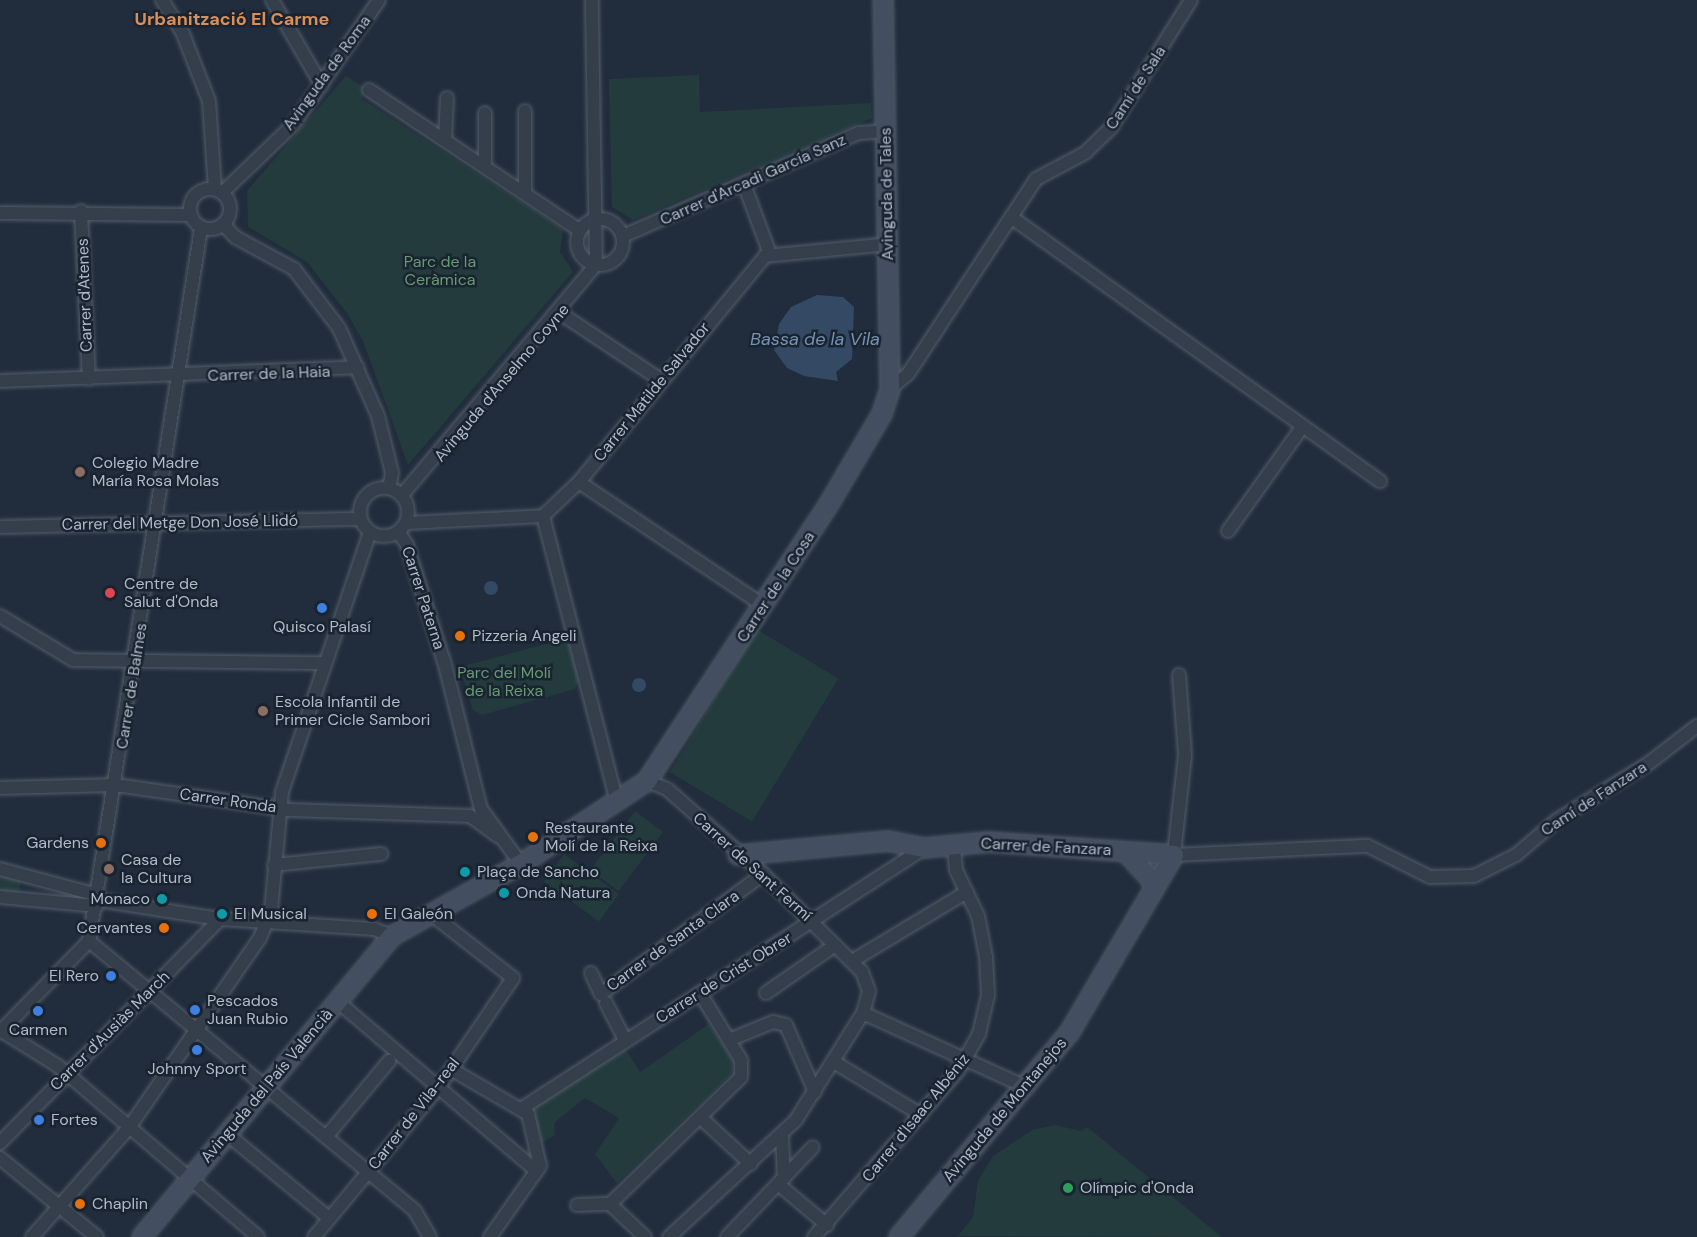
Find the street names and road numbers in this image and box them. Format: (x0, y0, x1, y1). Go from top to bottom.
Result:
street label: Avinguda de Roma (279, 12, 375, 134)
street label: Camí de Sala (1102, 43, 1170, 133)
street label: Avinguda de Tales (876, 127, 898, 261)
street label: Carrer d'Arcadi García Sanz (657, 130, 849, 230)
street label: Carrer d'Atenes (73, 238, 97, 352)
street label: Avinguda d'Anselmo Coyne (430, 300, 574, 466)
street label: Carrer Matilde Salvador (590, 318, 714, 466)
street label: Carrer de la Haia (207, 362, 331, 386)
street label: Carrer del Metge Don José Llidó (62, 511, 298, 535)
street label: Carrer de la Cosa (733, 528, 819, 646)
street label: Carrer Paterna (397, 544, 449, 652)
street label: Carrer de Balmes (113, 621, 151, 751)
street label: Camí de Fanzara (1538, 758, 1650, 840)
street label: Carrer Ronda (178, 785, 278, 817)
street label: Carrer de Sant Fermí (689, 809, 815, 925)
street label: Carrer de Fanzara (980, 834, 1112, 860)
street label: Carrer de Santa Clara (603, 886, 743, 996)
street label: Carrer de Crist Obrer (652, 928, 796, 1028)
street label: Carrer d'Ausiàs March (46, 967, 174, 1095)
street label: Avinguda del País Valencià (197, 1005, 337, 1167)
street label: Avinguda de Montanejos (939, 1034, 1071, 1186)
street label: Carrer d'Isaac Albéniz (858, 1050, 974, 1186)
street label: Carrer de Vila-real (364, 1054, 464, 1174)

